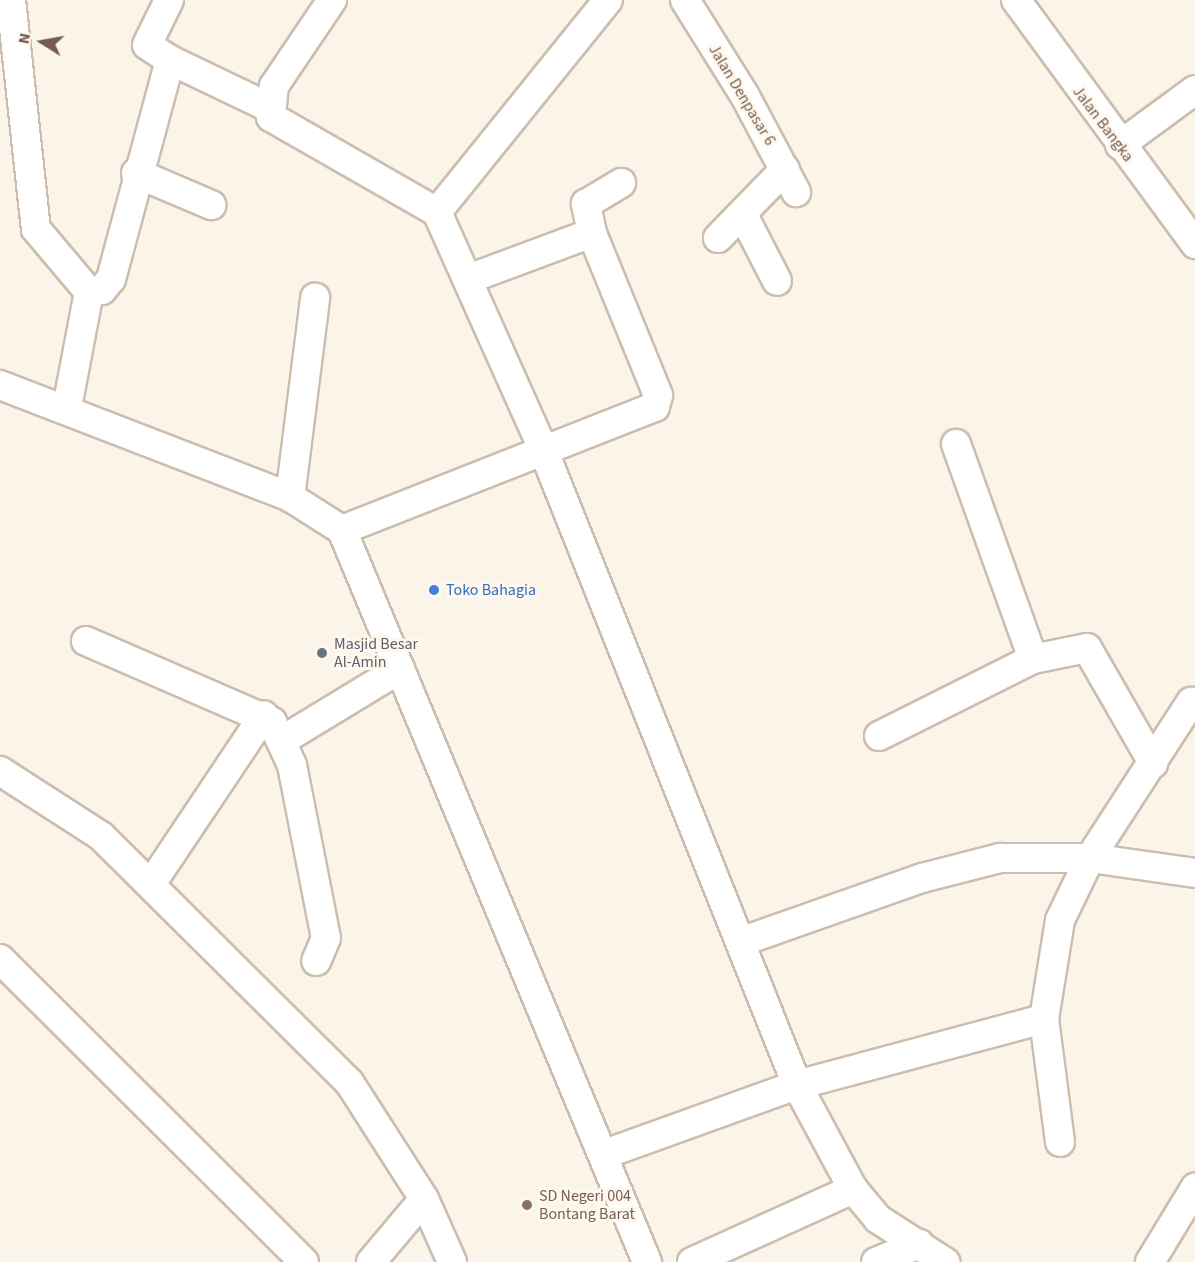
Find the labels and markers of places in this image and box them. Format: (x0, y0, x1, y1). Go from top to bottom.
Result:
place label: Toko Bahagia (446, 580, 536, 600)
marker: Toko Bahagia (427, 583, 441, 597)
place label: Masjid Besar Al-Amin (334, 634, 418, 672)
marker: Masjid Besar Al-Amin (315, 646, 329, 660)
place label: SD Negeri 004 Bontang Barat (539, 1186, 635, 1224)
marker: SD Negeri 004 Bontang Barat (520, 1198, 534, 1212)

